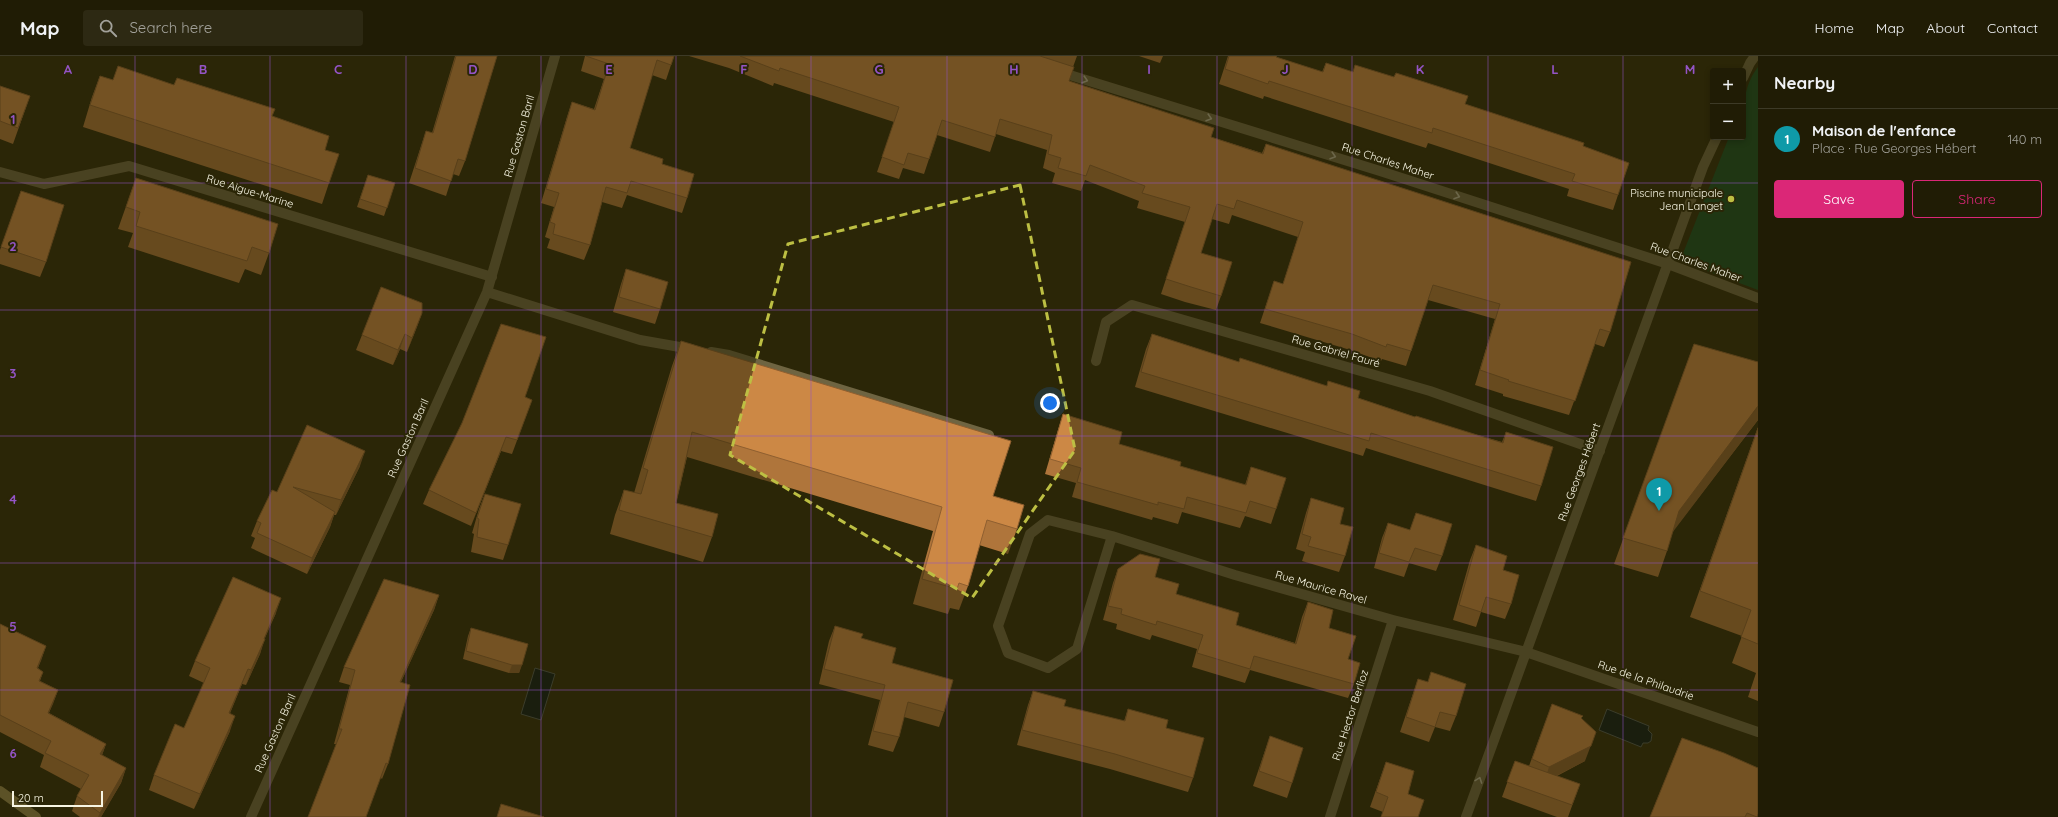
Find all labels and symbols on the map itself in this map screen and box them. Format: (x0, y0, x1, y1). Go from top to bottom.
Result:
text: A (64, 61, 73, 77)
text: B (199, 61, 207, 77)
text: C (334, 61, 342, 77)
text: D (468, 61, 478, 77)
text: E (605, 61, 613, 77)
text: F (740, 61, 748, 77)
text: G (874, 61, 884, 77)
text: H (1009, 61, 1019, 77)
text: I (1147, 61, 1151, 77)
text: J (1281, 61, 1289, 77)
text: K (1416, 61, 1425, 77)
text: L (1551, 61, 1559, 77)
text: M (1685, 61, 1695, 77)
one-way arrow (1081, 75, 1088, 84)
street label: Rue Gaston Baril (501, 93, 537, 179)
text: 1 (10, 111, 16, 127)
one-way arrow (1205, 113, 1212, 122)
street label: Rue Charles Maher (1340, 139, 1437, 183)
one-way arrow (1329, 151, 1336, 160)
street label: Rue Aigue-Marine (205, 171, 295, 211)
place label: Piscine municipale Jean Langet (1630, 186, 1723, 213)
one-way arrow (1453, 191, 1460, 200)
marker: Piscine municipale Jean Langet (1726, 194, 1736, 204)
text: 2 (9, 238, 17, 254)
street label: Rue Charles Maher (1648, 239, 1744, 285)
street label: Rue Gabriel Fauré (1290, 332, 1382, 370)
text: 3 (10, 365, 17, 381)
your location (1040, 393, 1060, 413)
street label: Rue Gaston Baril (384, 396, 432, 480)
street label: Rue Georges Hébert (1555, 421, 1603, 523)
pin: 1 (1646, 478, 1672, 511)
text: 4 (9, 491, 17, 507)
street label: Rue Maurice Ravel (1274, 567, 1368, 607)
text: 5 (9, 618, 17, 634)
street label: Rue de la Philaudrie (1596, 657, 1696, 703)
street label: Rue Hector Berlioz (1329, 668, 1371, 762)
street label: Rue Gaston Baril (251, 691, 299, 775)
text: 6 (9, 745, 17, 761)
one-way arrow (1475, 777, 1483, 784)
scale bar (12, 789, 103, 808)

